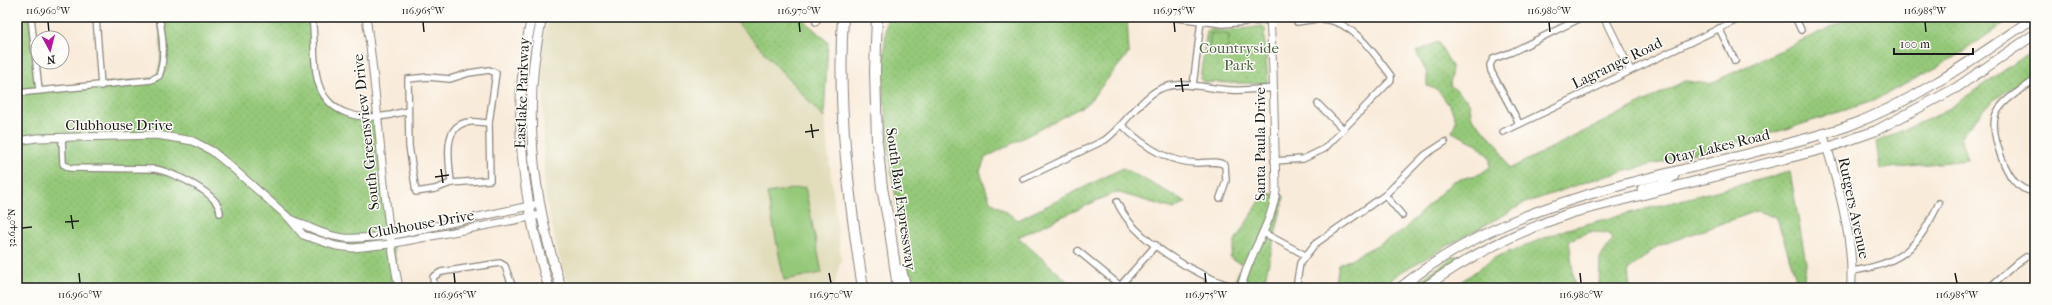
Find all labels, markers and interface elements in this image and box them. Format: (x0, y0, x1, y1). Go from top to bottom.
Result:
text: 116.960°W (26, 5, 71, 17)
text: 116.965°W (402, 5, 446, 17)
text: 116.970°W (777, 5, 822, 17)
text: 116.975°W (1153, 5, 1196, 17)
text: 116.980°W (1527, 5, 1572, 17)
text: 116.985°W (1904, 5, 1947, 17)
north arrow (30, 30, 70, 70)
scale bar (1894, 30, 1973, 56)
street label: Lagrange Road (1569, 33, 1666, 93)
street label: Eastlake Parkway (511, 36, 533, 149)
text: 100 m (1900, 37, 1930, 51)
park label: Countryside Park (1199, 39, 1279, 74)
text: N (46, 52, 56, 66)
street label: South Greensview Drive (349, 53, 383, 211)
street label: Santa Paula Drive (1251, 86, 1269, 201)
street label: Clubhouse Drive (65, 116, 173, 134)
street label: Otay Lakes Road (1662, 125, 1772, 169)
street label: South Bay Expressway (882, 127, 920, 272)
street label: Rutgers Avenue (1834, 156, 1874, 261)
street label: Clubhouse Drive (367, 206, 476, 242)
text: 32.640°N (6, 208, 18, 248)
text: 116.960°W (58, 289, 103, 301)
text: 116.965°W (434, 289, 478, 301)
text: 116.970°W (809, 289, 854, 301)
text: 116.975°W (1185, 289, 1228, 301)
text: 116.980°W (1559, 289, 1604, 301)
text: 116.985°W (1936, 289, 1979, 301)

